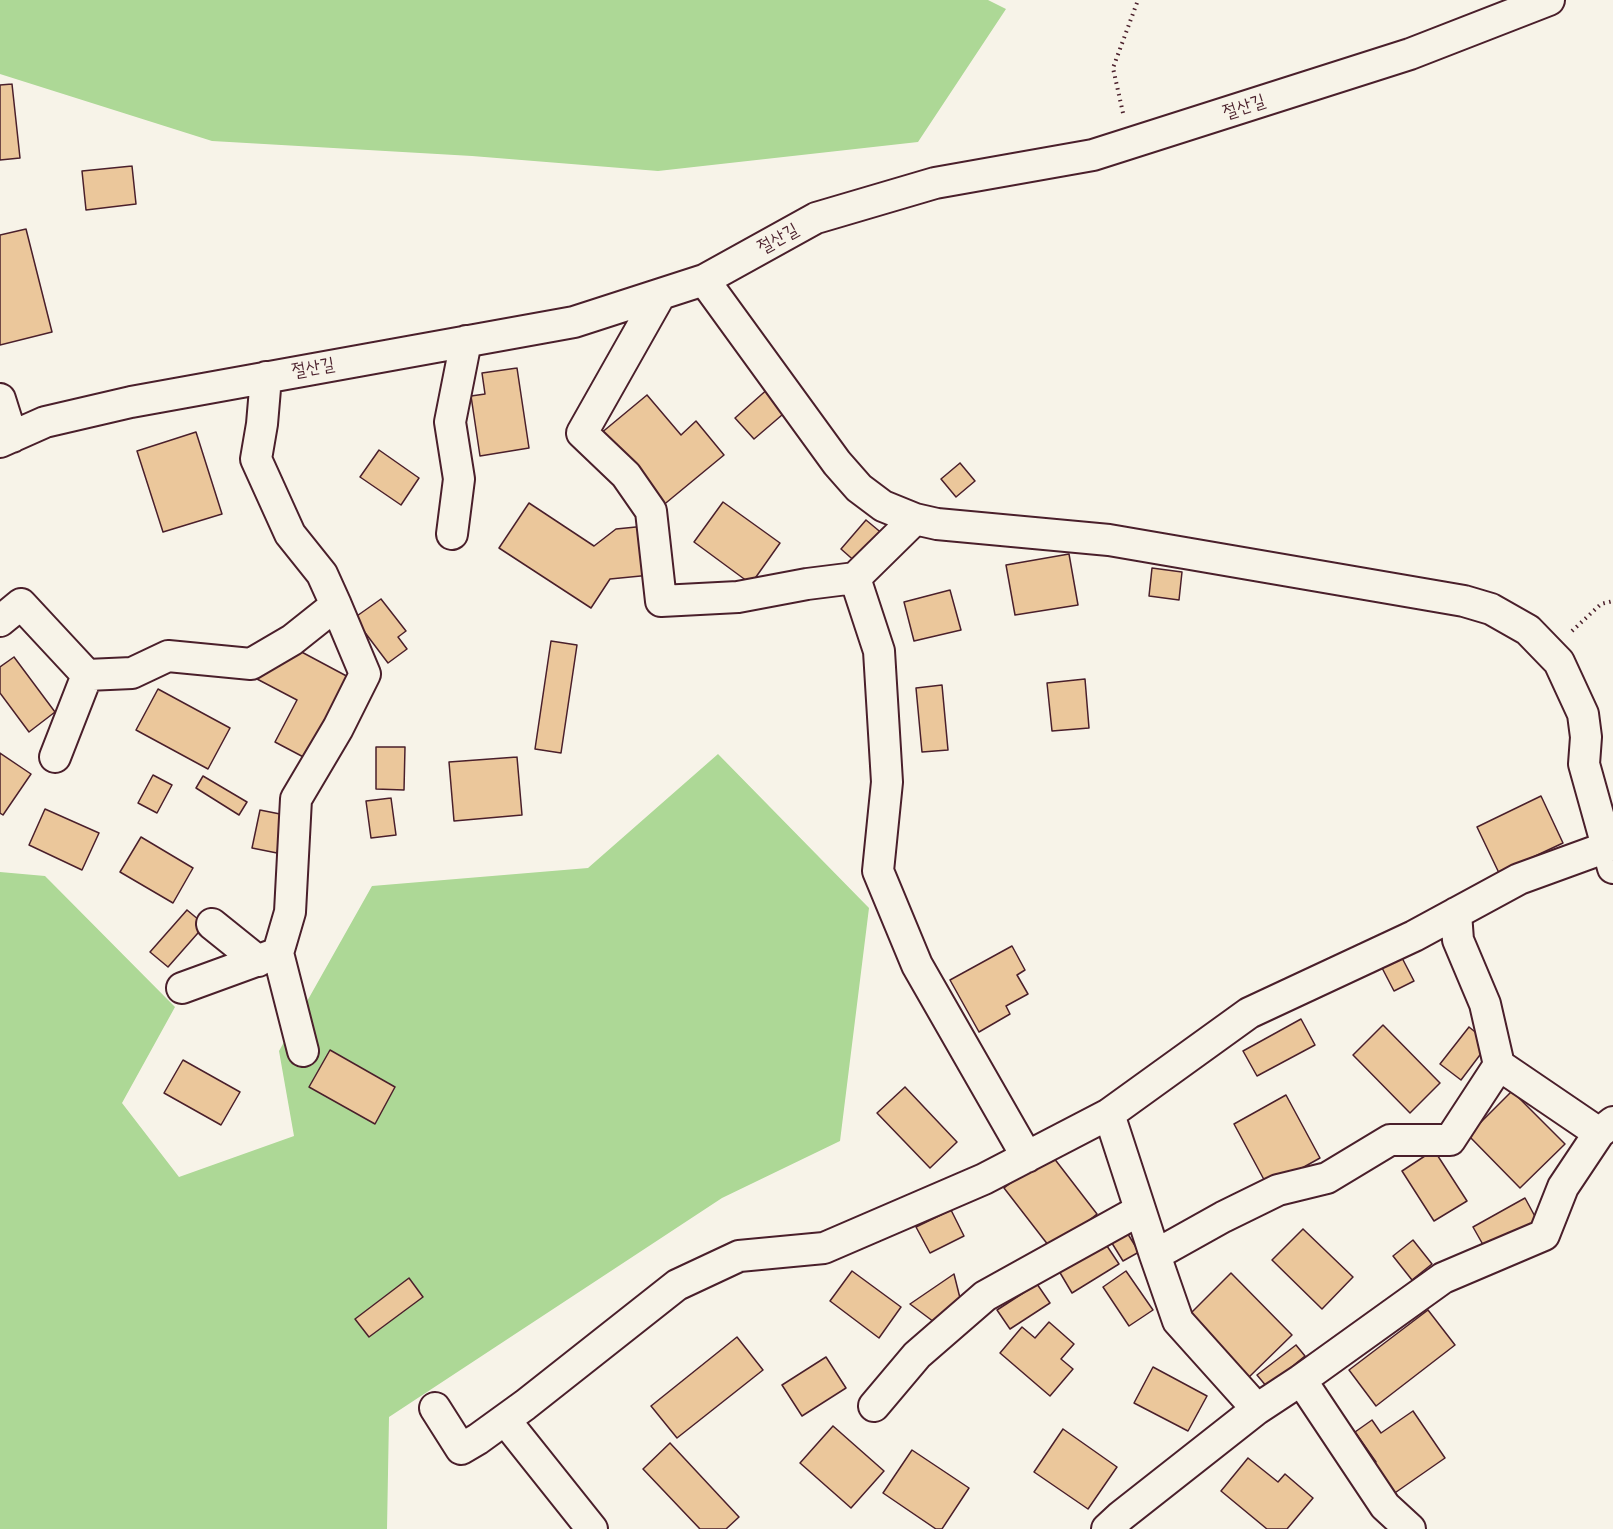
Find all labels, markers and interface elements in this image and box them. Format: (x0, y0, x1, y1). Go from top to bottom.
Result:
street label: 절산길 (1220, 90, 1268, 124)
street label: 절산길 (754, 219, 802, 259)
street label: 절산길 (290, 354, 336, 382)

